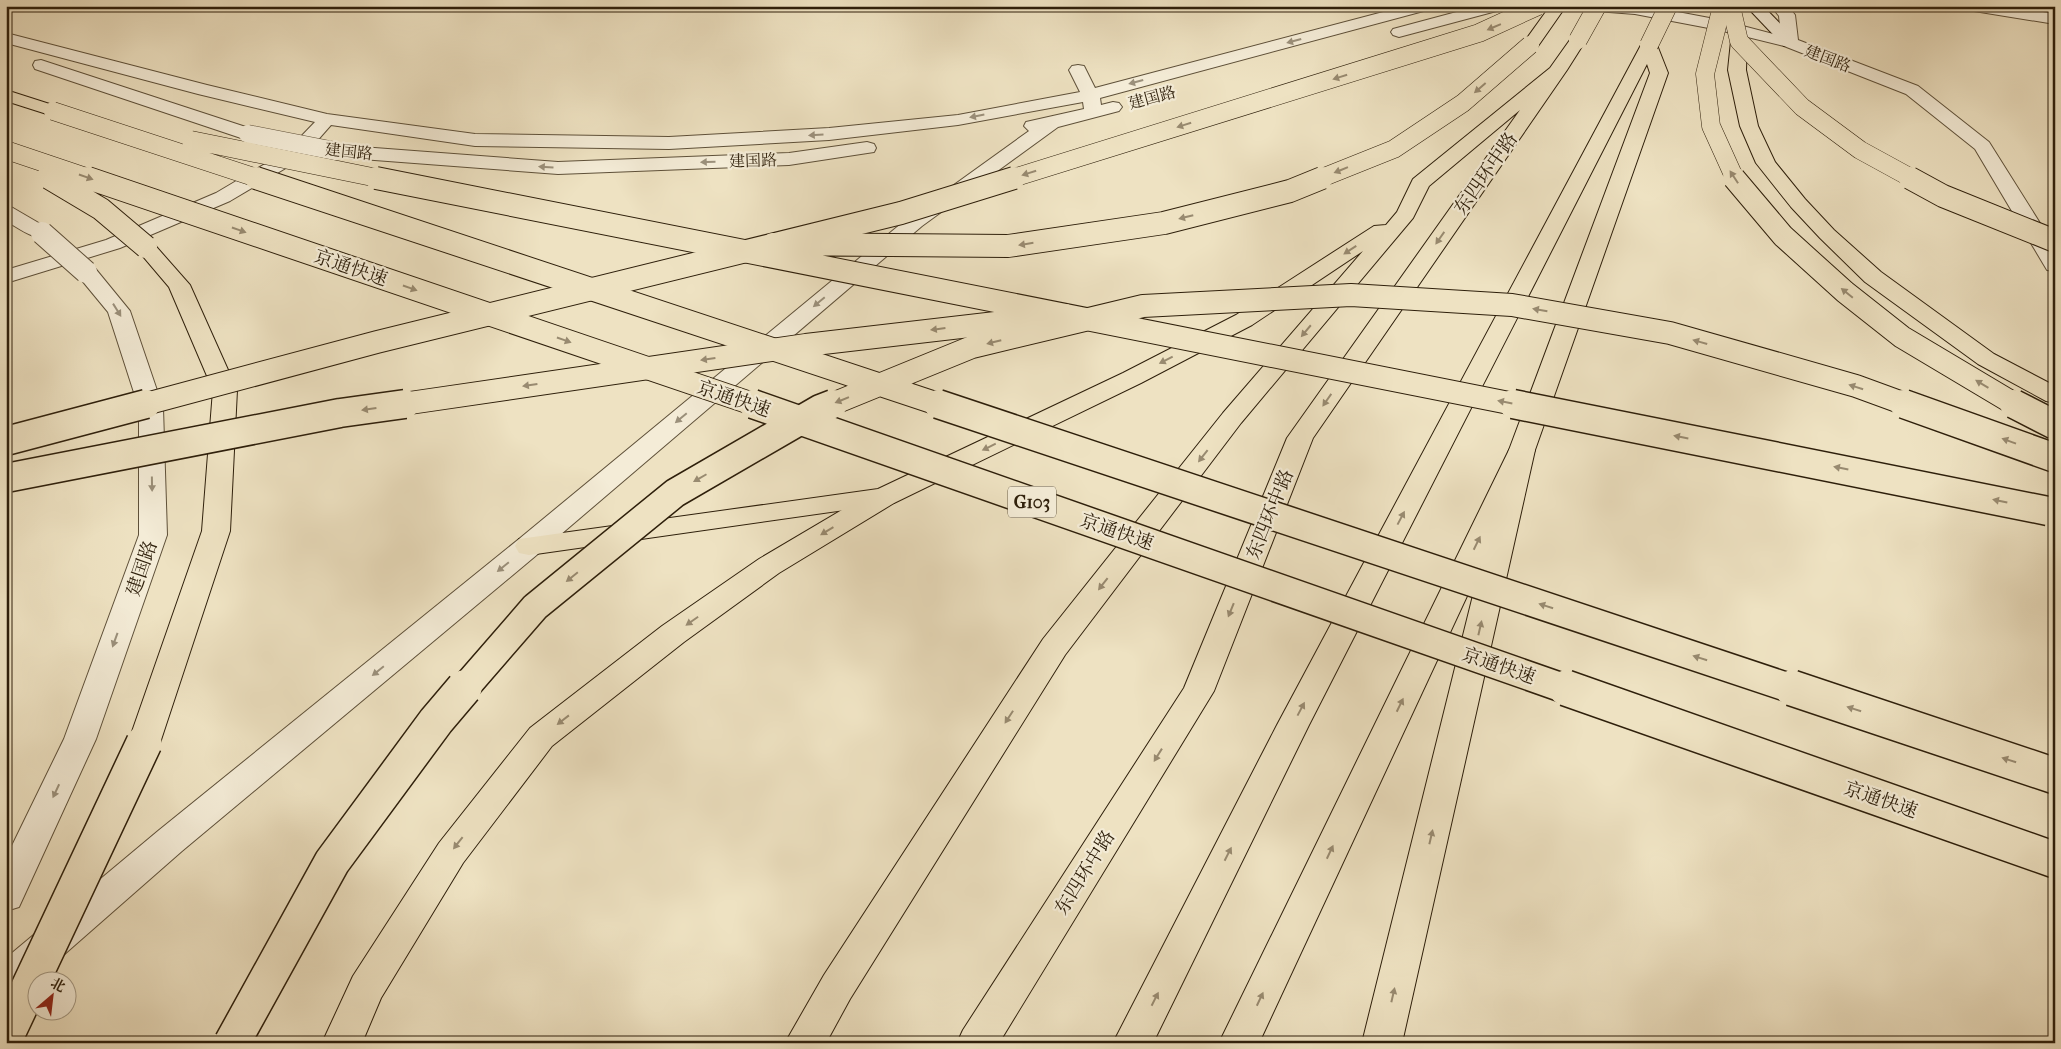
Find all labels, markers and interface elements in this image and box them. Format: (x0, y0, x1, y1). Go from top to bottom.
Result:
one-way arrow (1487, 23, 1501, 31)
one-way arrow (1286, 37, 1301, 45)
street label: 建国路 (1802, 41, 1854, 76)
one-way arrow (1332, 73, 1347, 81)
one-way arrow (1129, 79, 1144, 87)
street label: 建国路 (1126, 82, 1178, 113)
one-way arrow (1475, 82, 1487, 94)
one-way arrow (970, 112, 985, 120)
one-way arrow (1177, 121, 1192, 129)
street label: 东四环中路 (1450, 128, 1522, 219)
one-way arrow (808, 131, 824, 139)
street label: 建国路 (324, 140, 374, 163)
street label: 建国路 (729, 150, 777, 171)
one-way arrow (700, 158, 716, 166)
one-way arrow (537, 162, 553, 170)
one-way arrow (1333, 166, 1348, 174)
one-way arrow (1022, 170, 1037, 177)
one-way arrow (1730, 171, 1739, 184)
one-way arrow (78, 174, 93, 182)
one-way arrow (1178, 213, 1193, 221)
one-way arrow (232, 226, 247, 234)
one-way arrow (1435, 231, 1445, 245)
one-way arrow (1017, 240, 1033, 248)
street label: 京通快速 (311, 245, 390, 291)
one-way arrow (1344, 245, 1357, 255)
one-way arrow (403, 284, 418, 292)
one-way arrow (1841, 288, 1854, 299)
one-way arrow (813, 297, 826, 308)
one-way arrow (112, 303, 121, 317)
one-way arrow (1532, 306, 1548, 314)
one-way arrow (930, 325, 946, 333)
one-way arrow (1301, 325, 1312, 337)
one-way arrow (556, 337, 571, 344)
one-way arrow (986, 338, 1001, 346)
one-way arrow (1692, 338, 1707, 346)
one-way arrow (700, 356, 716, 364)
one-way arrow (1159, 356, 1173, 364)
street label: 京通快速 (694, 376, 773, 422)
one-way arrow (1975, 380, 1988, 389)
one-way arrow (521, 382, 537, 390)
one-way arrow (1848, 382, 1863, 390)
one-way arrow (1322, 393, 1332, 407)
one-way arrow (835, 396, 849, 404)
one-way arrow (1497, 398, 1512, 406)
one-way arrow (361, 405, 377, 413)
one-way arrow (675, 413, 688, 424)
one-way arrow (1674, 433, 1689, 441)
one-way arrow (2001, 437, 2016, 445)
one-way arrow (982, 443, 996, 451)
one-way arrow (1197, 449, 1208, 462)
one-way arrow (1832, 464, 1848, 472)
street label: 东四环中路 (1242, 466, 1298, 563)
one-way arrow (694, 474, 707, 483)
one-way arrow (148, 476, 156, 492)
road number: G103 (1008, 487, 1056, 518)
one-way arrow (1992, 497, 2007, 505)
street label: 京通快速 (1077, 509, 1156, 555)
one-way arrow (1397, 511, 1405, 526)
one-way arrow (821, 527, 834, 536)
one-way arrow (1474, 536, 1482, 550)
street label: 建国路 (122, 538, 162, 599)
one-way arrow (497, 562, 510, 573)
one-way arrow (565, 572, 578, 583)
one-way arrow (1097, 577, 1108, 590)
one-way arrow (1538, 602, 1553, 610)
one-way arrow (1226, 603, 1234, 617)
one-way arrow (685, 616, 699, 626)
one-way arrow (1476, 620, 1484, 635)
one-way arrow (111, 633, 119, 648)
street label: 京通快速 (1459, 643, 1538, 689)
one-way arrow (1693, 653, 1708, 661)
one-way arrow (371, 665, 384, 676)
one-way arrow (1396, 698, 1404, 712)
one-way arrow (1297, 702, 1306, 716)
one-way arrow (1847, 705, 1862, 712)
one-way arrow (1005, 710, 1014, 724)
one-way arrow (557, 714, 570, 725)
one-way arrow (1153, 748, 1163, 762)
one-way arrow (2001, 756, 2016, 764)
street label: 京通快速 (1841, 777, 1920, 823)
one-way arrow (51, 784, 59, 798)
street label: 东四环中路 (1050, 826, 1119, 919)
one-way arrow (1427, 830, 1435, 845)
one-way arrow (453, 836, 464, 849)
one-way arrow (1326, 845, 1334, 859)
one-way arrow (1224, 847, 1232, 861)
north arrow (28, 972, 78, 1022)
text: 北 (48, 974, 68, 996)
one-way arrow (1389, 988, 1397, 1003)
one-way arrow (1151, 992, 1159, 1006)
one-way arrow (1256, 992, 1264, 1006)

